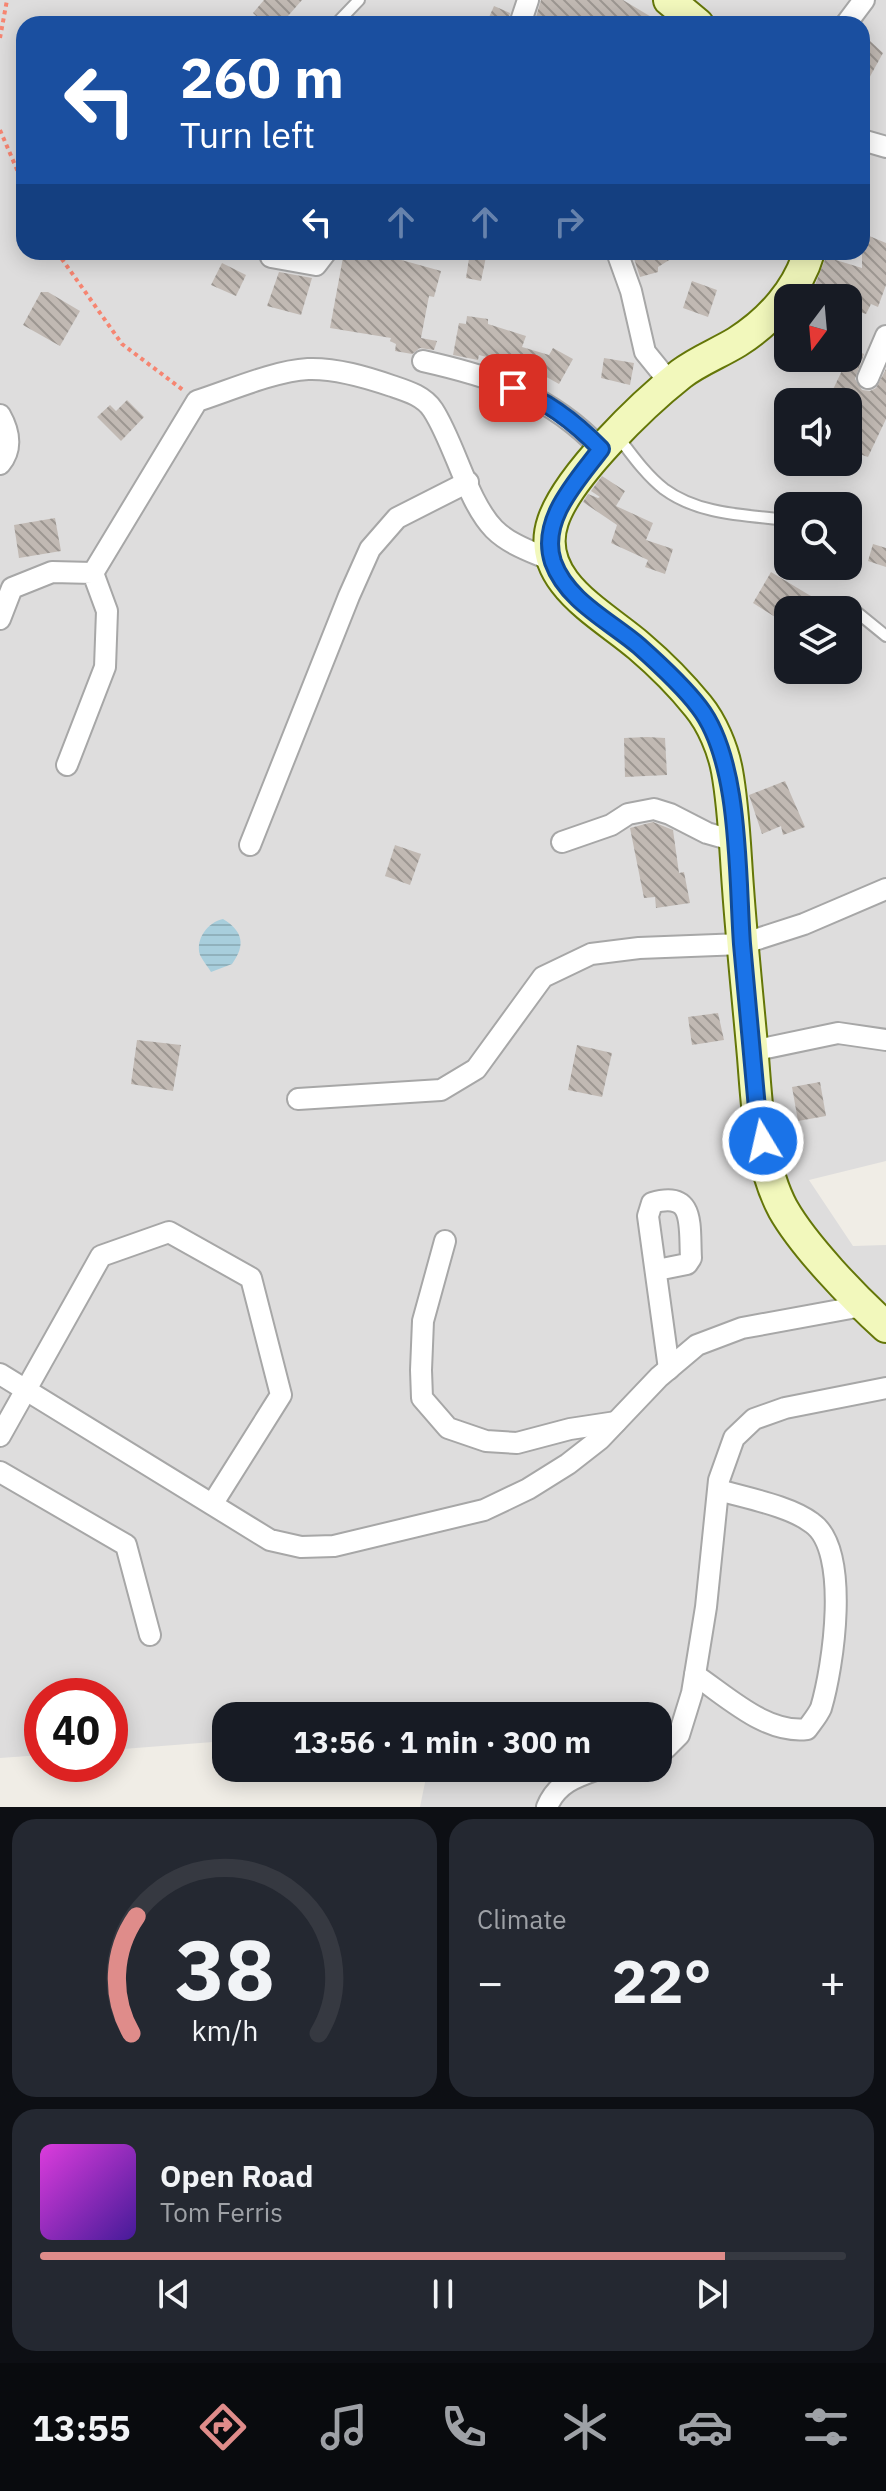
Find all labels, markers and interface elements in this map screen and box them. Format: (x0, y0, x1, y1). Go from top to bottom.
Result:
text: 260 m (180, 41, 344, 113)
icon: left (48, 48, 152, 152)
text: Turn left (180, 111, 315, 158)
icon: left (295, 200, 339, 244)
icon: ahead (379, 200, 423, 244)
icon: ahead (463, 200, 507, 244)
icon: right (547, 200, 591, 244)
north arrow (774, 284, 862, 372)
map controls (774, 284, 862, 684)
pin (479, 354, 547, 422)
icon: arrive (491, 366, 535, 410)
button: sound (774, 388, 862, 476)
button: search (774, 492, 862, 580)
button: layers (774, 596, 862, 684)
position arrow (721, 1099, 805, 1183)
speed limit sign: 40 (24, 1678, 128, 1782)
text: 13:56 · 1 min · 300 m (293, 1722, 591, 1761)
text: Climate (477, 1902, 567, 1936)
text: 38 (175, 1915, 274, 2023)
text: 22° (611, 1941, 712, 2020)
text: − (477, 1953, 503, 2010)
text: + (820, 1953, 846, 2010)
text: km/h (191, 2012, 258, 2049)
text: Open Road (160, 2156, 313, 2195)
text: Tom Ferris (160, 2195, 283, 2229)
icon: previous (152, 2272, 196, 2316)
icon: pause (421, 2272, 465, 2316)
icon: next (690, 2272, 734, 2316)
icon: directions (195, 2399, 251, 2455)
icon: music (316, 2399, 372, 2455)
icon: phone (436, 2399, 492, 2455)
icon: climate (557, 2399, 613, 2455)
icon: car (677, 2399, 733, 2455)
icon: filters (798, 2399, 854, 2455)
text: 13:55 (32, 2404, 131, 2451)

